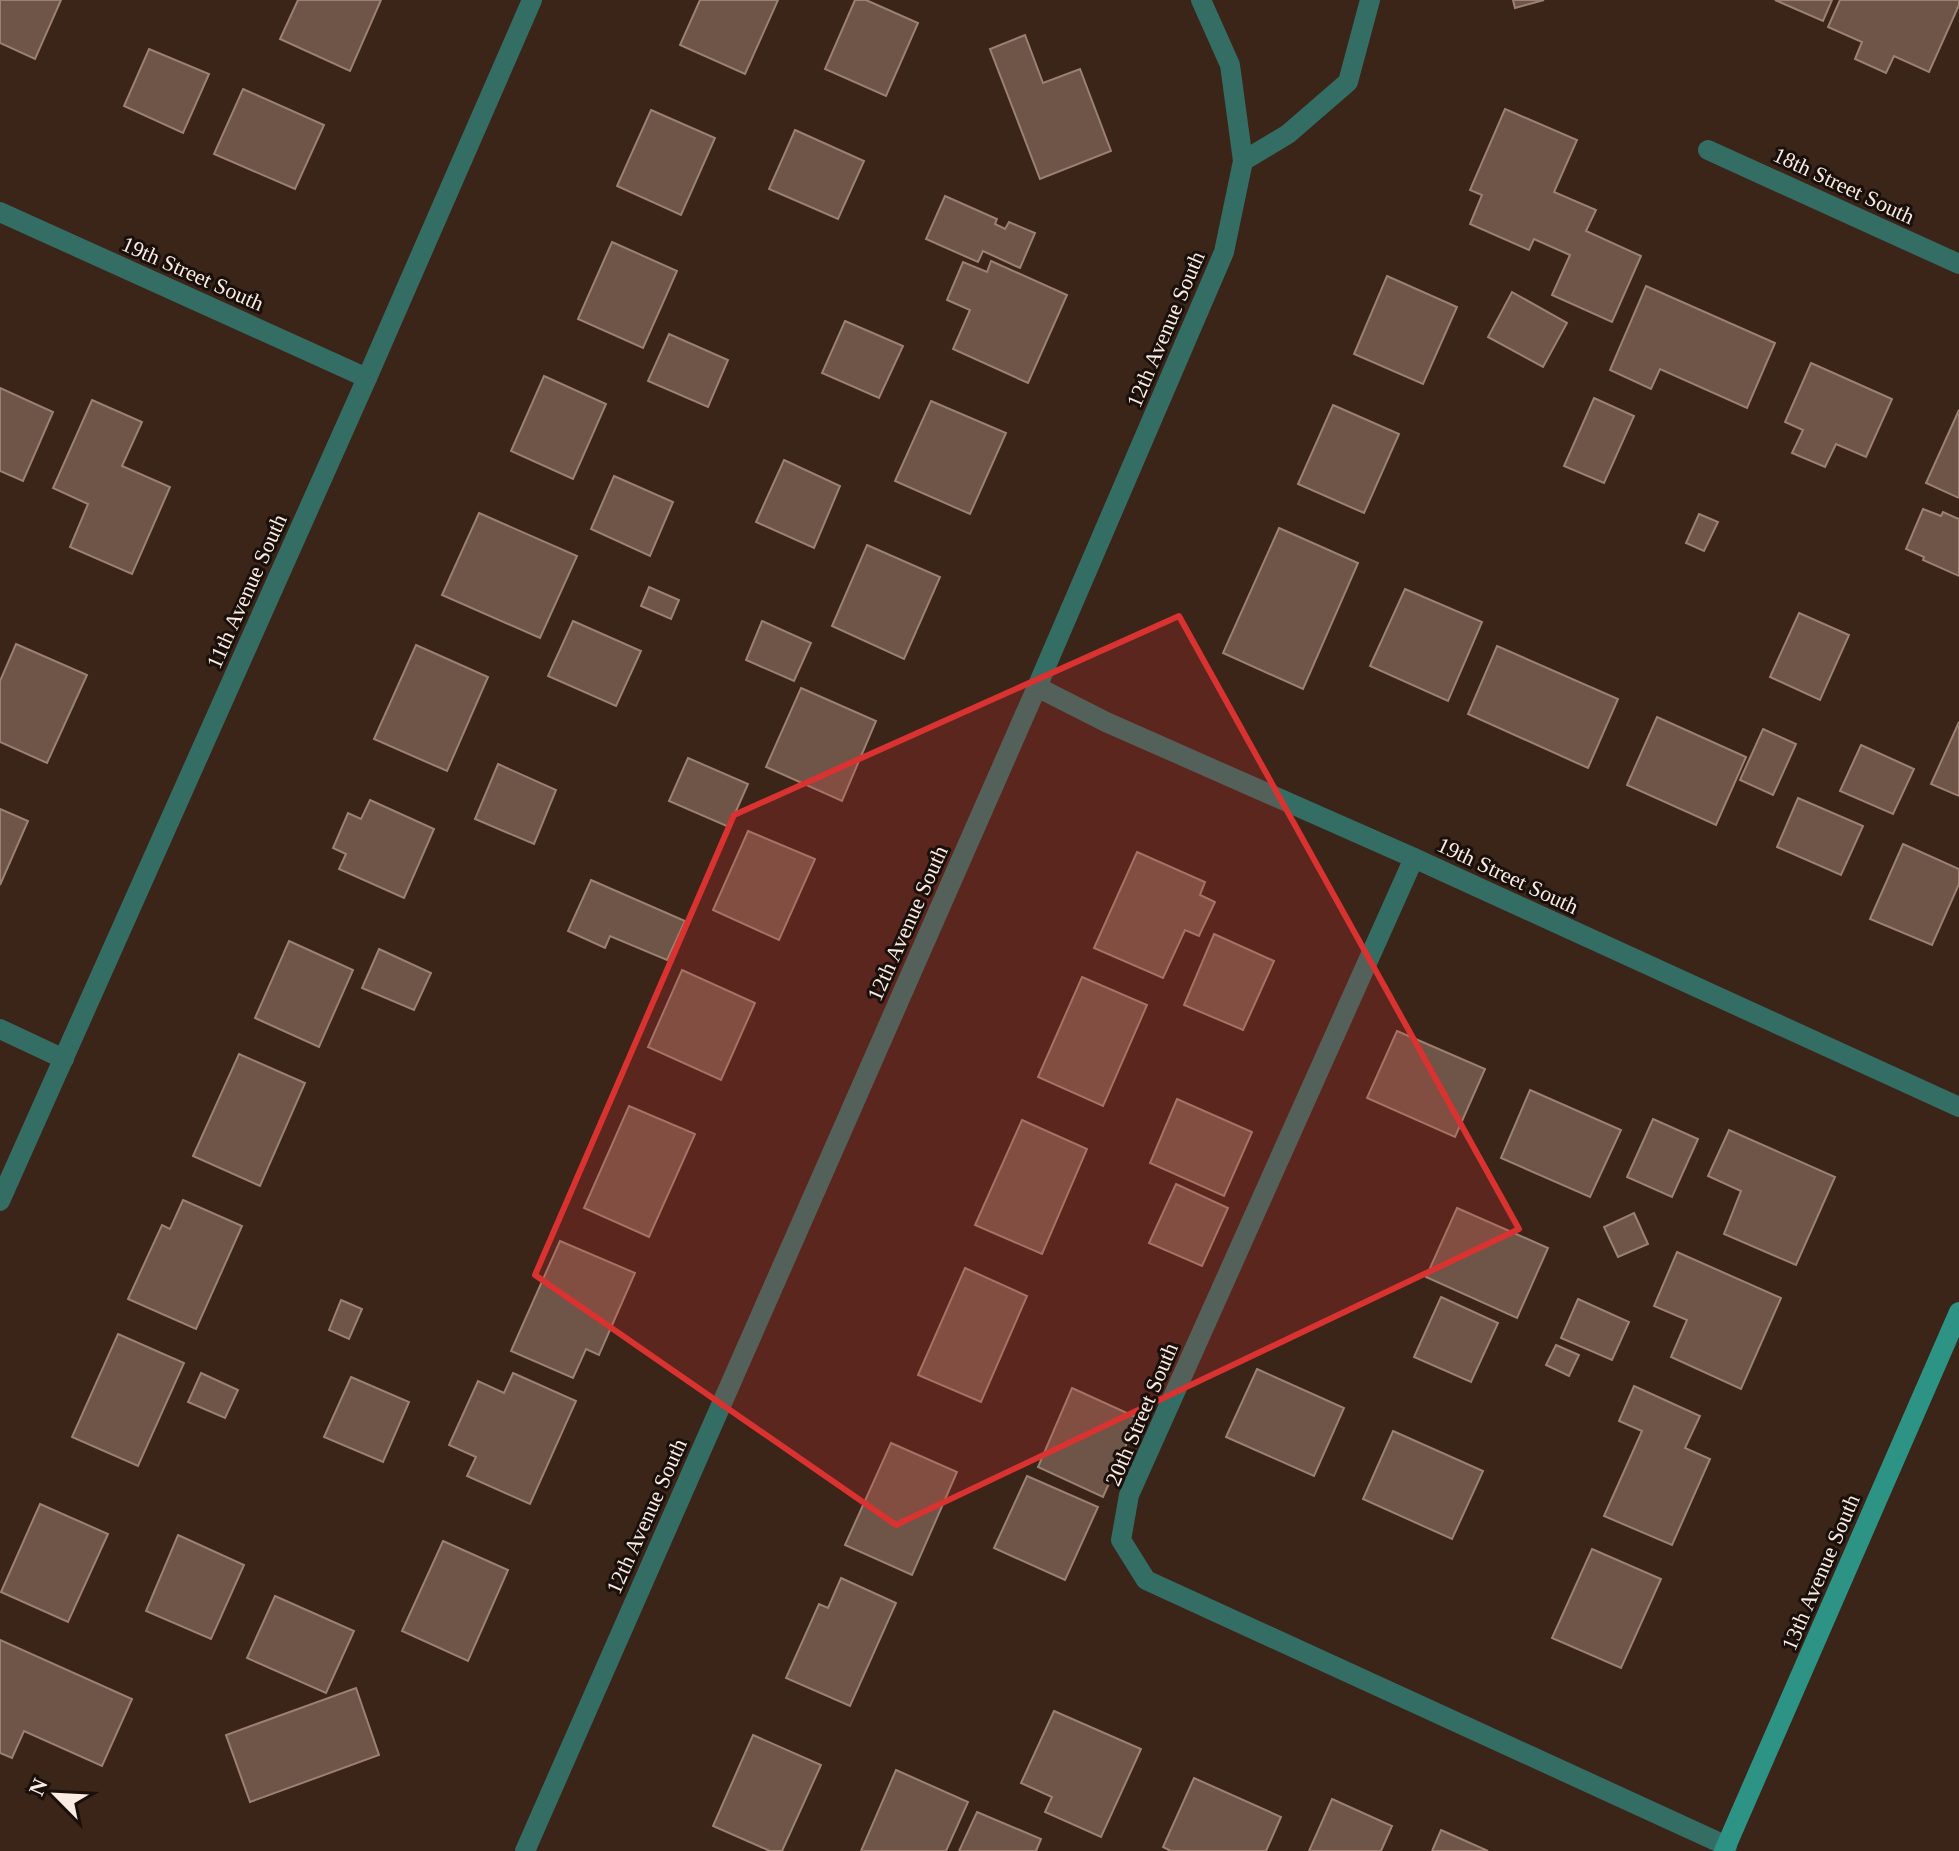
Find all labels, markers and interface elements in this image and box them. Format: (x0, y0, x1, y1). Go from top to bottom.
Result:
street label: 18th Street South (1769, 142, 1918, 229)
street label: 19th Street South (118, 231, 268, 316)
street label: 12th Avenue South (1121, 247, 1210, 411)
street label: 11th Avenue South (201, 510, 292, 672)
street label: 19th Street South (1433, 832, 1582, 919)
street label: 12th Avenue South (862, 842, 953, 1005)
street label: 20th Street South (1100, 1339, 1183, 1489)
street label: 12th Avenue South (601, 1435, 692, 1598)
street label: 13th Avenue South (1776, 1490, 1865, 1654)
north arrow (16, 1755, 96, 1835)
text: N (24, 1775, 53, 1799)

